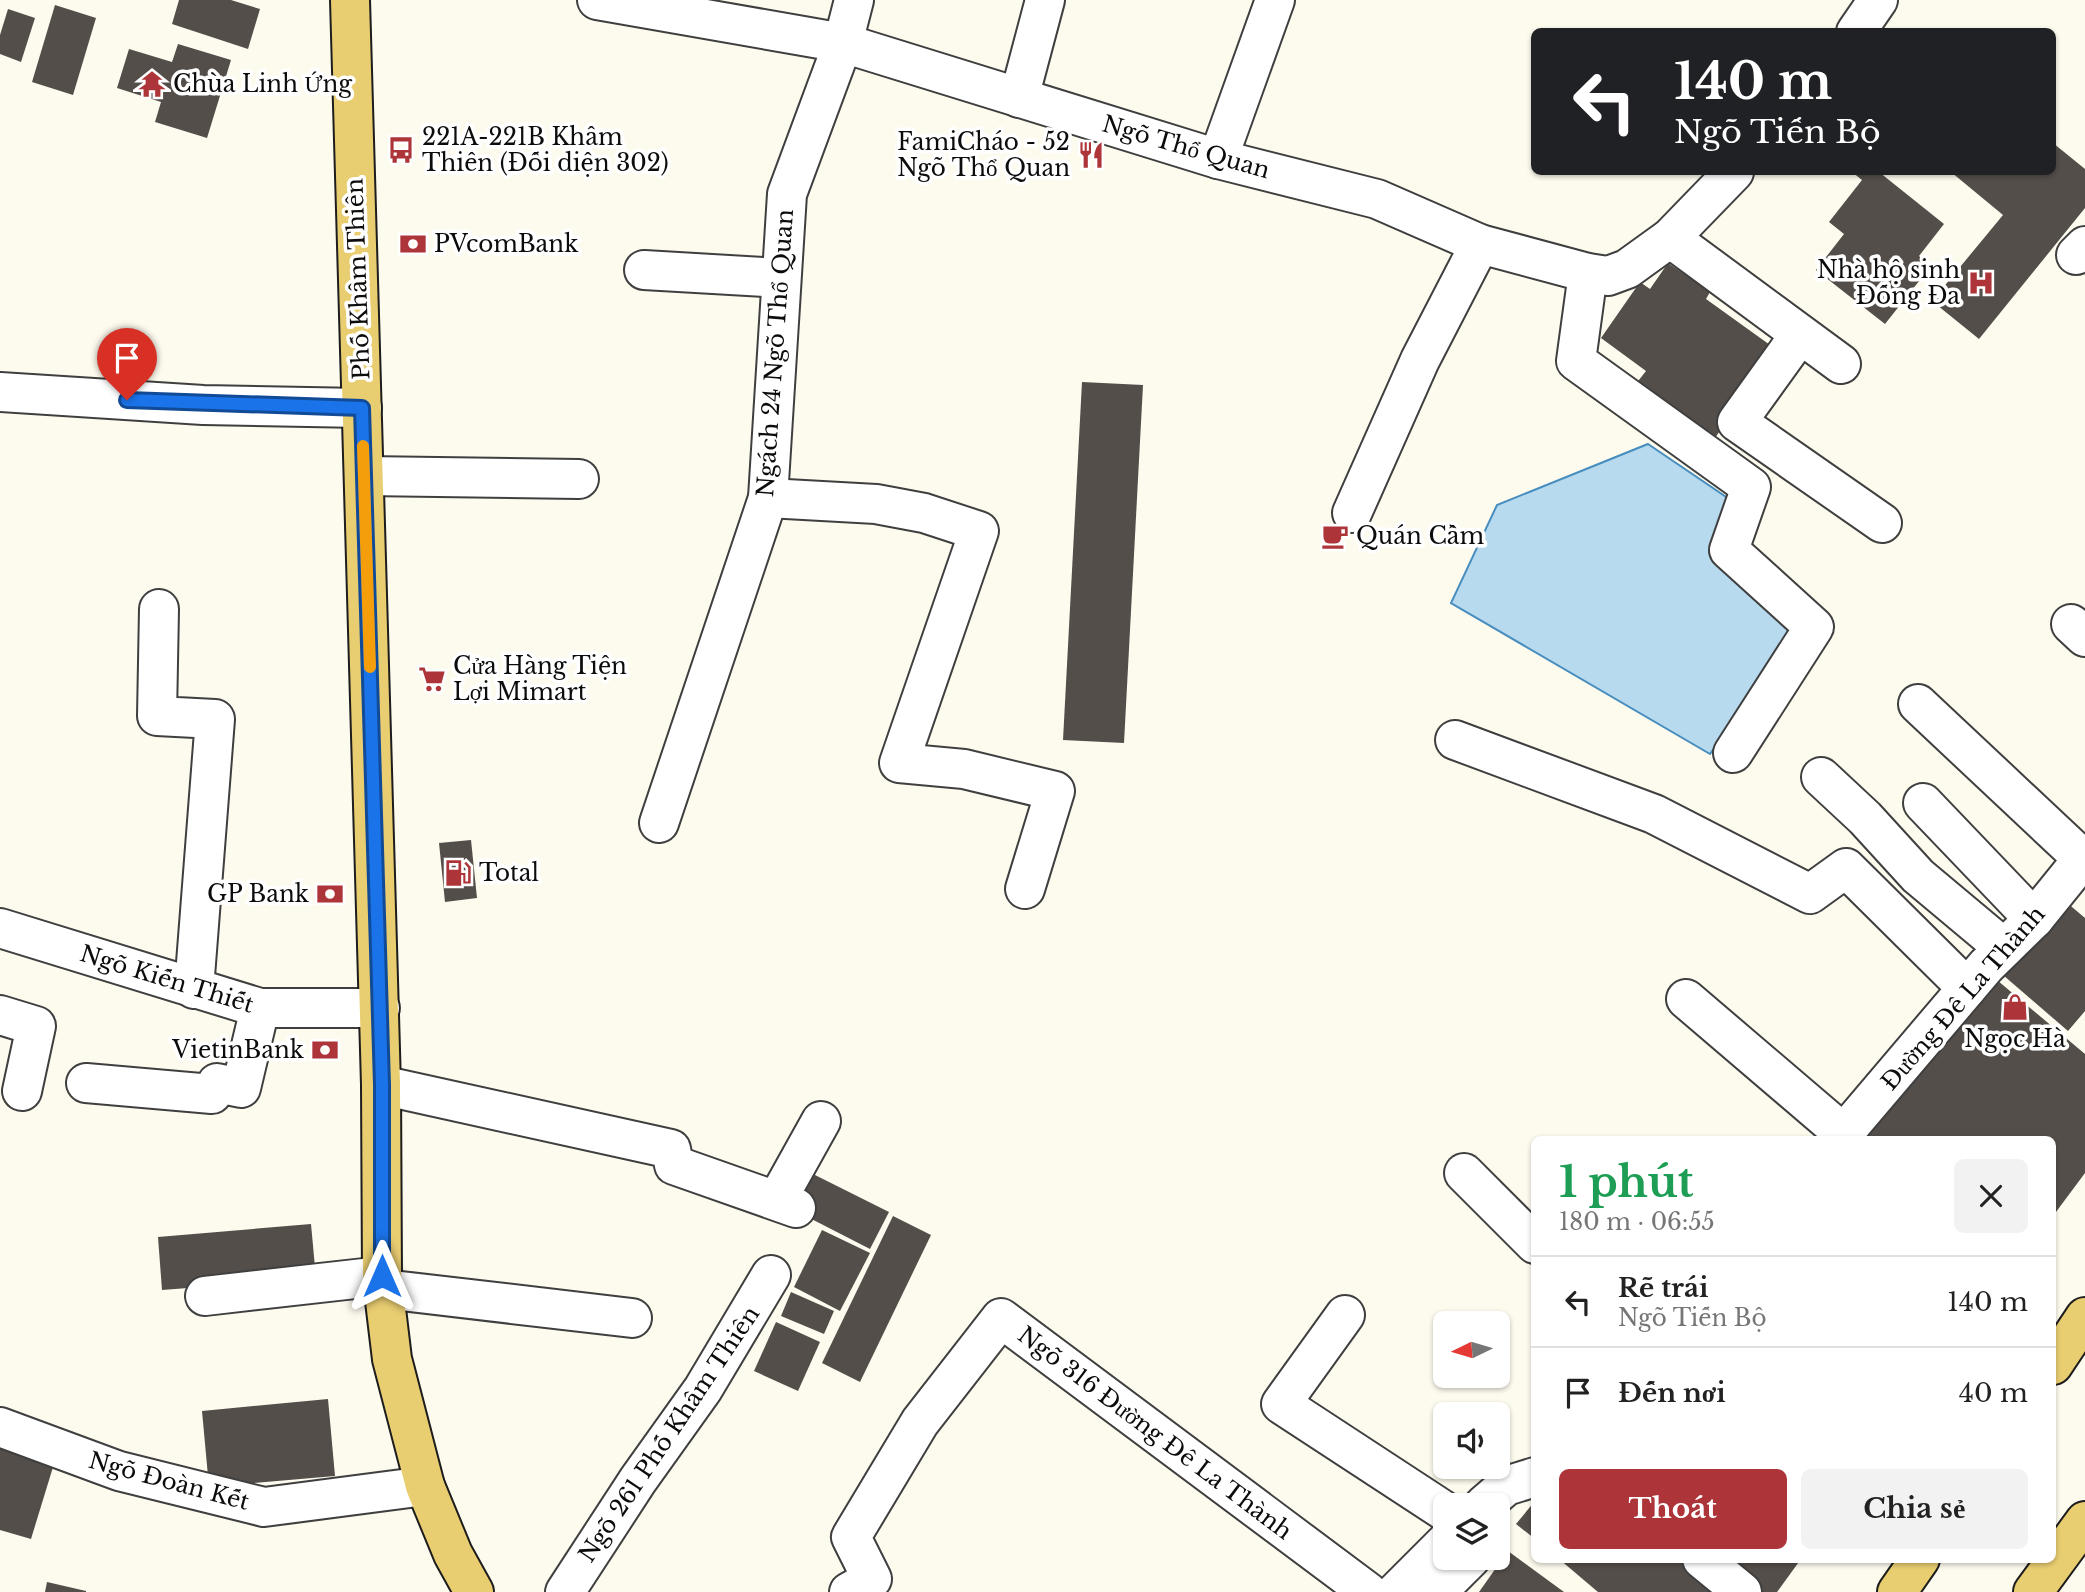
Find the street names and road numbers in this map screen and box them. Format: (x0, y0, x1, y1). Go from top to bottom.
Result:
street label: Ngõ Thổ Quan (1099, 110, 1273, 184)
street label: Phố Khâm Thiên (340, 178, 376, 380)
street label: Ngách 24 Ngõ Thổ Quan (751, 208, 799, 498)
street label: Đường Đê La Thành (1875, 900, 2051, 1096)
street label: Ngõ Kiến Thiết (77, 939, 257, 1019)
street label: Ngõ 261 Phố Khâm Thiên (573, 1301, 765, 1567)
street label: Ngõ 316 Đường Đê La Thành (1012, 1321, 1298, 1545)
street label: Ngõ Đoàn Kết (86, 1446, 253, 1516)

